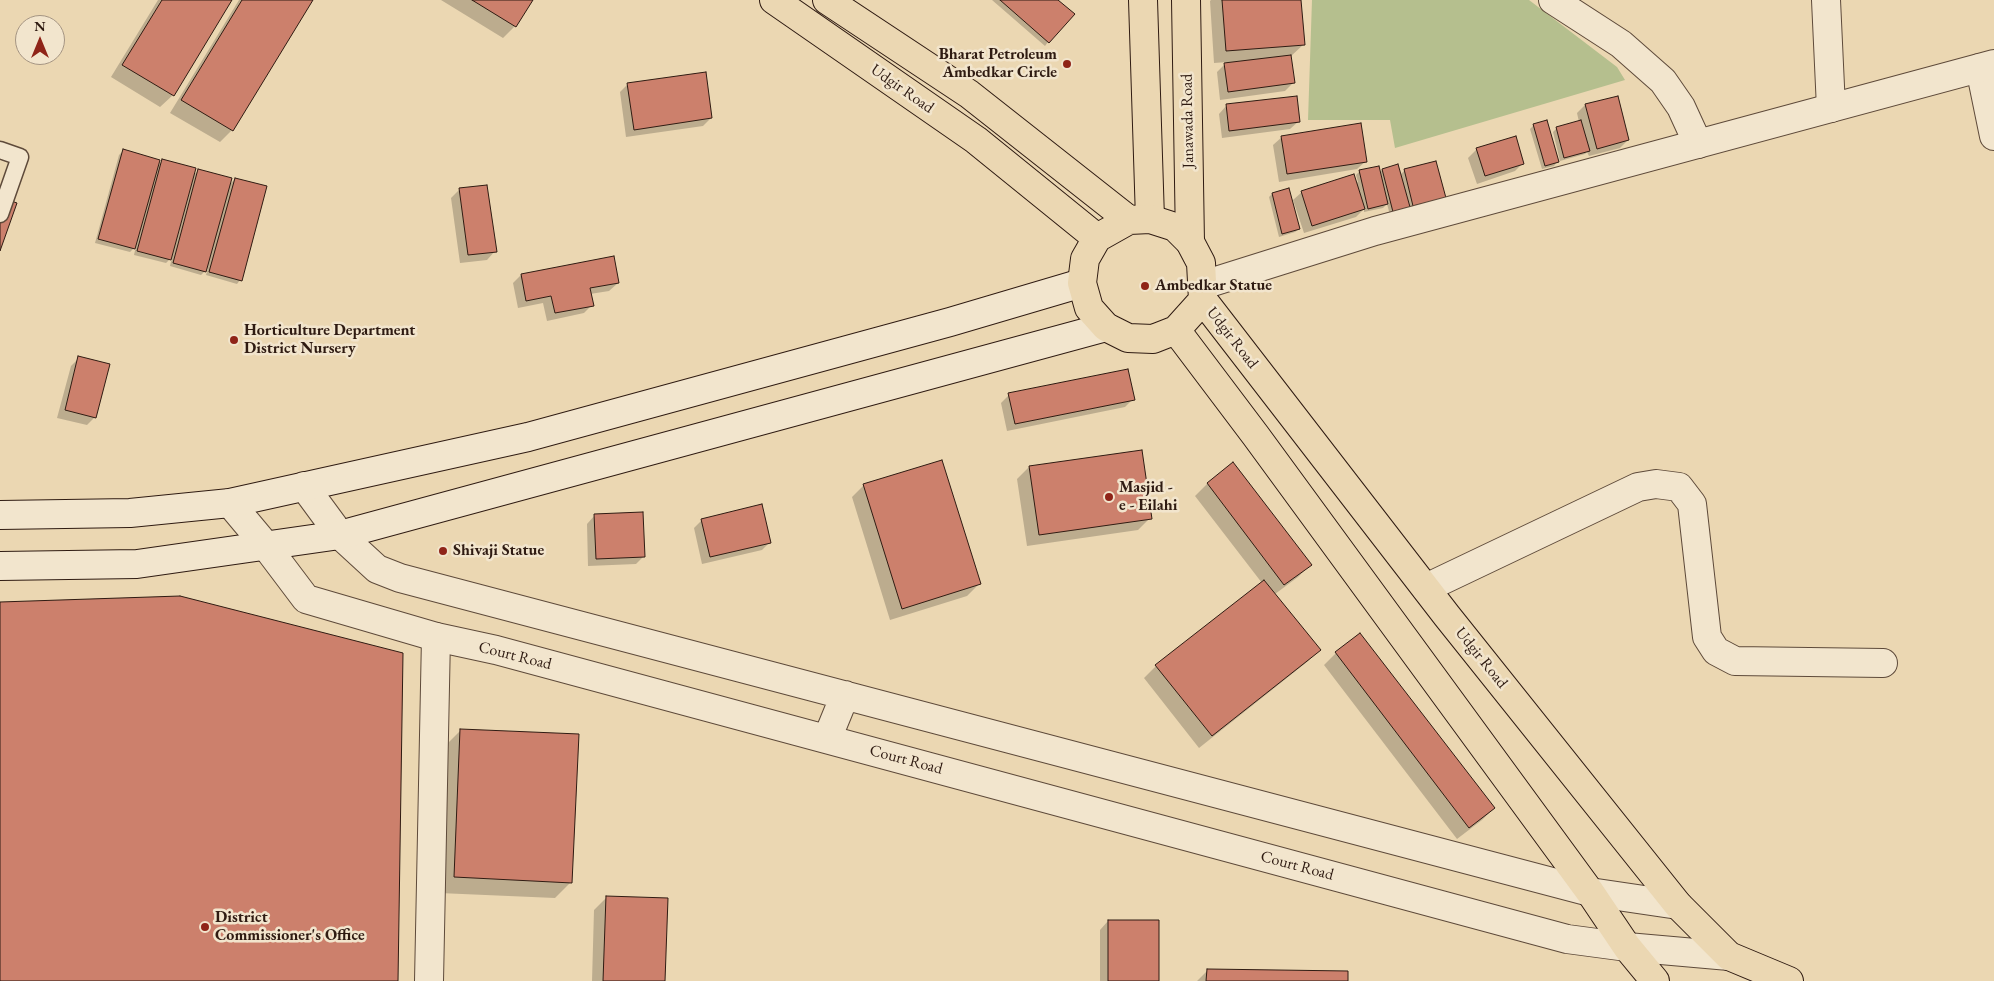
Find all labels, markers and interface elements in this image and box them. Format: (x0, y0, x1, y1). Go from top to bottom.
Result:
north arrow (15, 15, 65, 65)
text: N (34, 17, 46, 35)
place label: Bharat Petroleum Ambedkar Circle (939, 45, 1057, 83)
marker: Bharat Petroleum Ambedkar Circle (1061, 58, 1073, 70)
street label: Udgir Road (867, 60, 937, 118)
street label: Janawada Road (1178, 74, 1198, 168)
place label: Ambedkar Statue (1155, 276, 1272, 296)
marker: Ambedkar Statue (1139, 280, 1151, 292)
street label: Udgir Road (1202, 303, 1262, 373)
place label: Horticulture Department District Nursery (244, 321, 415, 359)
marker: Horticulture Department District Nursery (228, 334, 240, 346)
place label: Masjid - e - Eilahi (1119, 478, 1177, 516)
marker: Masjid - e - Eilahi (1103, 491, 1115, 503)
place label: Shivaji Statue (453, 541, 544, 561)
marker: Shivaji Statue (437, 545, 449, 557)
street label: Udgir Road (1451, 624, 1511, 692)
street label: Court Road (476, 638, 554, 674)
street label: Court Road (867, 741, 945, 779)
street label: Court Road (1258, 847, 1336, 885)
place label: District Commissioner's Office (215, 908, 365, 946)
marker: District Commissioner's Office (199, 921, 211, 933)

